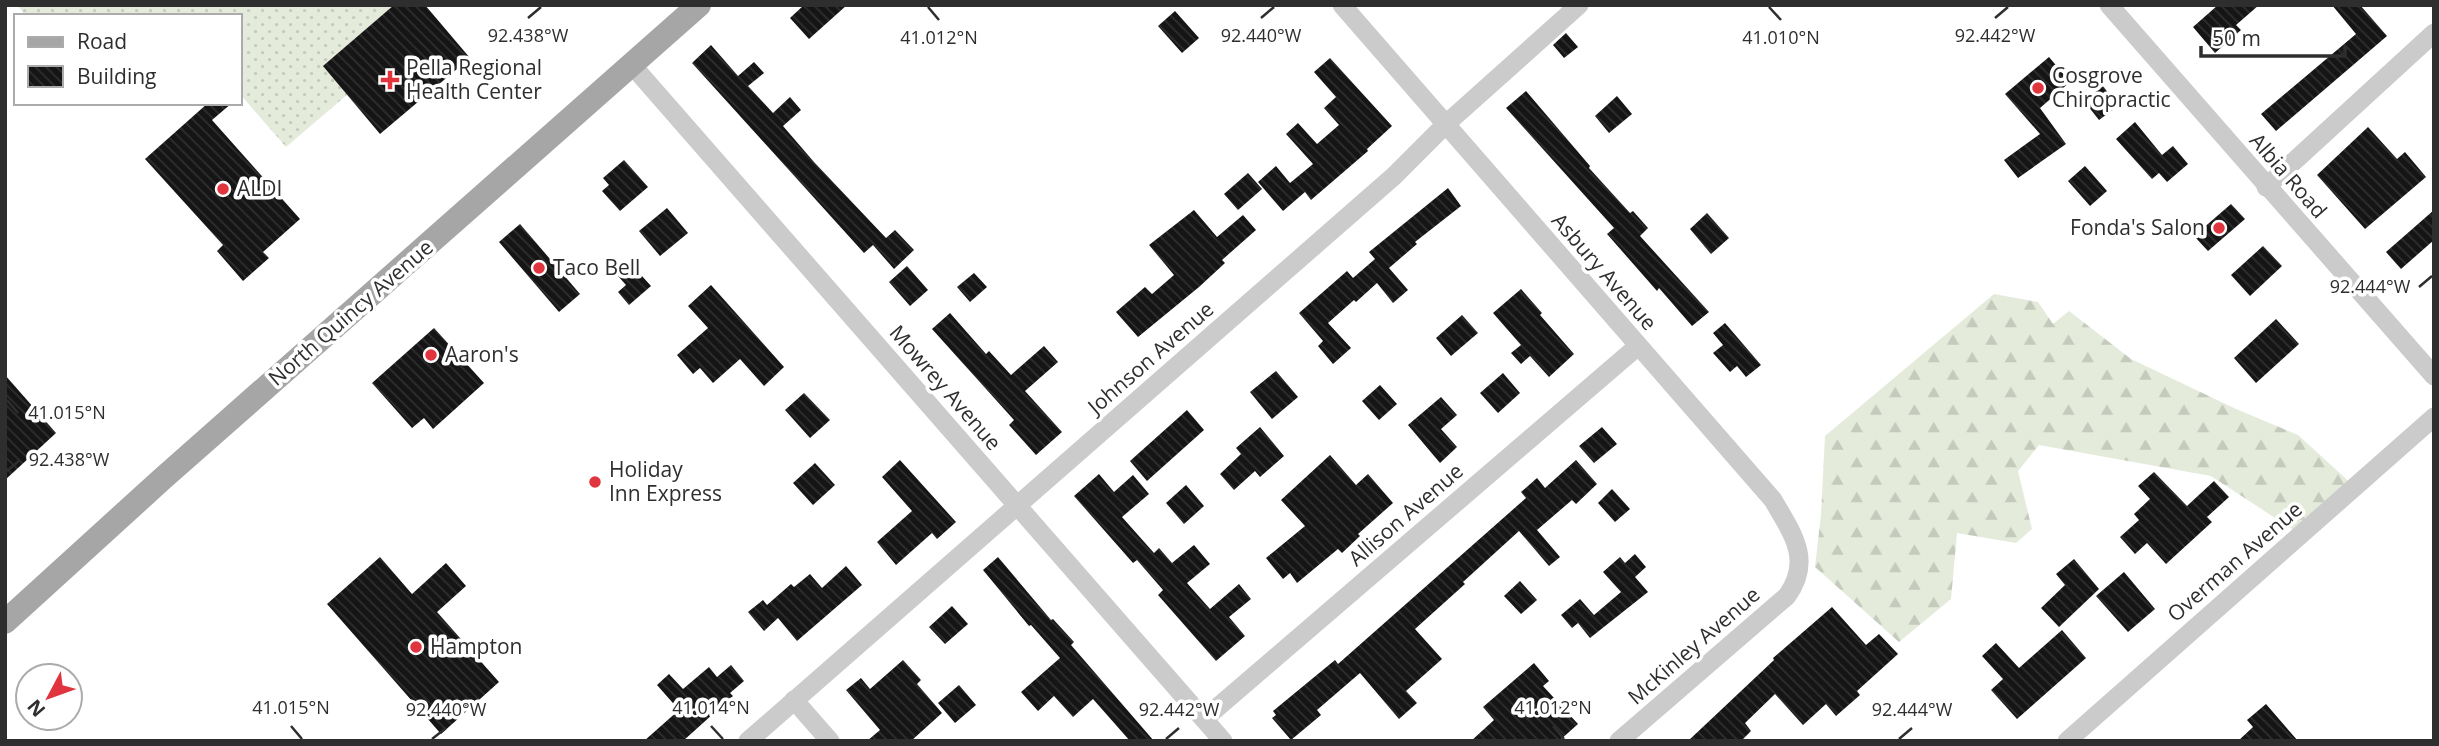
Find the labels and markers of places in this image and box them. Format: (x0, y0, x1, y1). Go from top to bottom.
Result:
place label: Pella Regional Health Center (406, 53, 542, 105)
place label: Cosgrove Chiropractic (2052, 61, 2171, 113)
marker: Pella Regional Health Center (380, 70, 400, 90)
marker: Cosgrove Chiropractic (2030, 80, 2046, 96)
place label: ALDI (237, 174, 282, 202)
marker: ALDI (215, 181, 231, 197)
place label: Fonda's Salon (2070, 213, 2205, 241)
marker: Fonda's Salon (2211, 220, 2227, 236)
place label: Taco Bell (553, 253, 640, 281)
marker: Taco Bell (531, 260, 547, 276)
place label: Aaron's (445, 340, 519, 368)
marker: Aaron's (423, 347, 439, 363)
place label: Holiday Inn Express (609, 455, 722, 507)
marker: Holiday Inn Express (587, 474, 603, 490)
place label: Hampton (430, 632, 522, 660)
marker: Hampton (408, 639, 424, 655)

